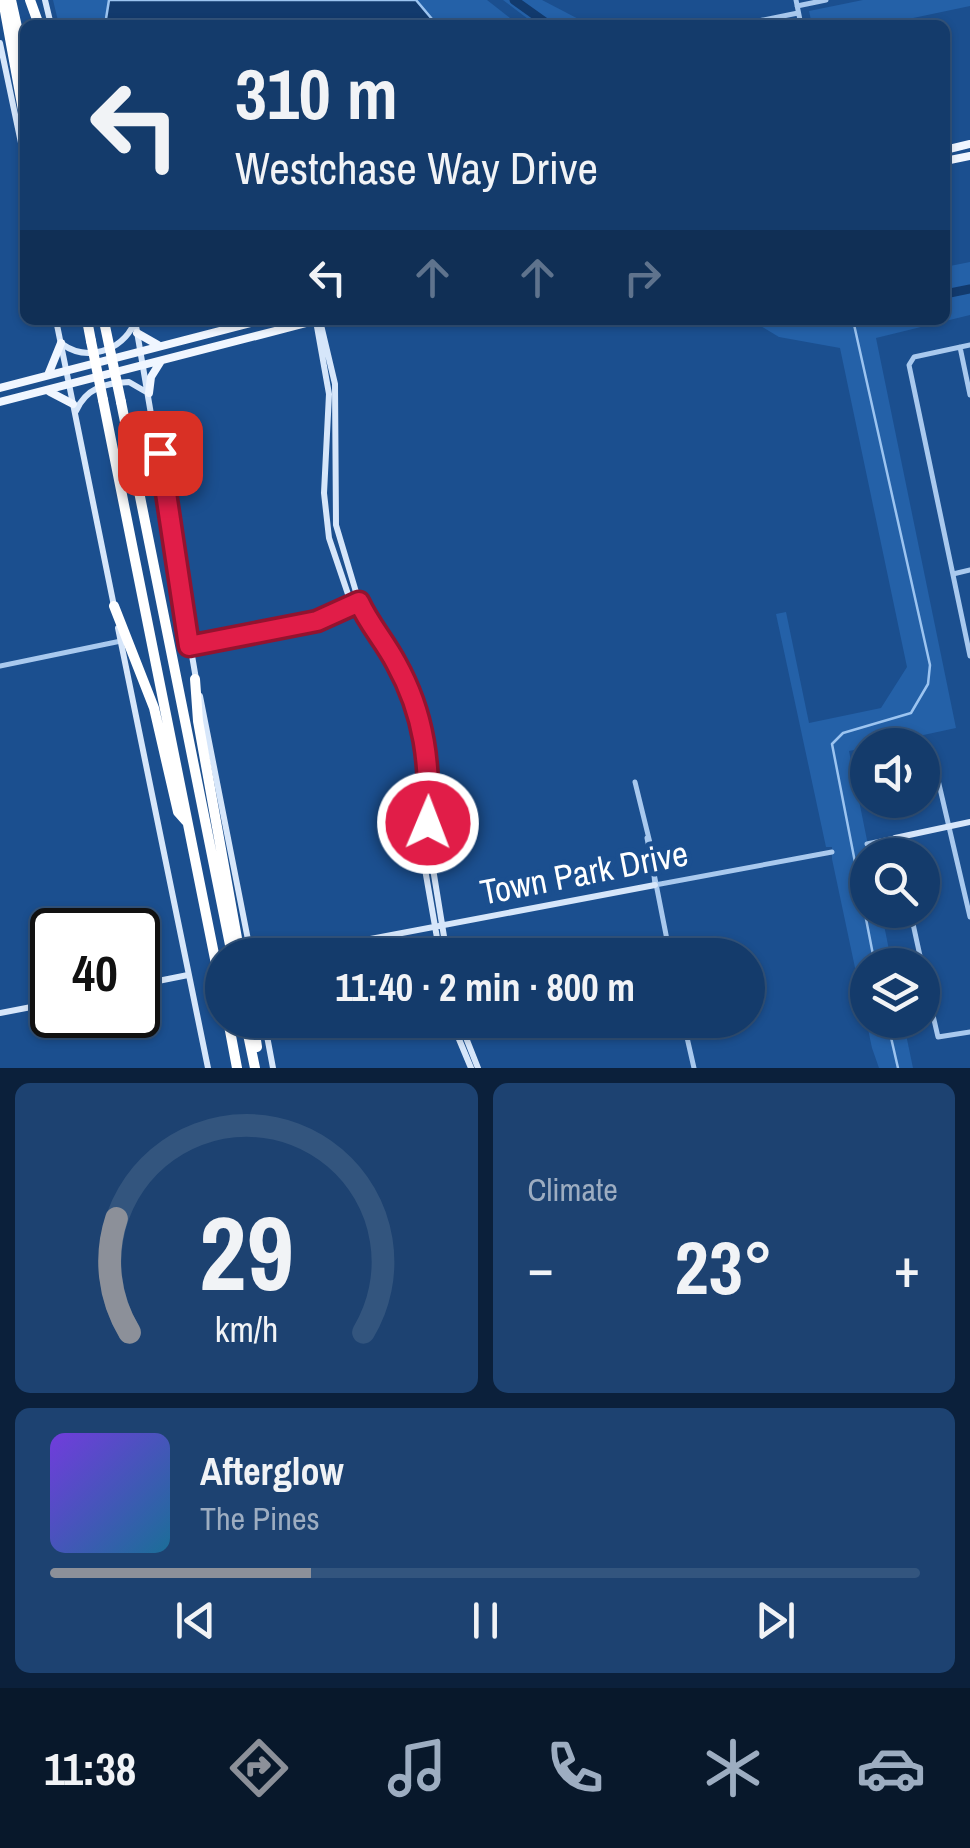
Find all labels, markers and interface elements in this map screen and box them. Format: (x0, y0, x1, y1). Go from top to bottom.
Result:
text: 310 m (235, 47, 398, 141)
icon: left (70, 60, 200, 190)
text: Westchase Way Drive (235, 137, 598, 198)
icon: left (300, 250, 355, 305)
icon: ahead (405, 250, 460, 305)
icon: ahead (510, 250, 565, 305)
icon: right (615, 250, 670, 305)
pin (118, 411, 203, 496)
icon: arrive (133, 426, 188, 481)
map controls (850, 728, 940, 1038)
button: sound (850, 728, 940, 818)
position arrow (376, 771, 480, 875)
street label: Town Park Drive (476, 829, 692, 916)
button: search (850, 838, 940, 928)
speed limit sign: 40 (30, 908, 160, 1038)
button: layers (850, 948, 940, 1038)
text: 11:40 · 2 min · 800 m (335, 962, 635, 1013)
text: Climate (528, 1168, 618, 1211)
text: 29 (199, 1182, 294, 1322)
text: 23° (675, 1216, 773, 1317)
text: − (528, 1230, 554, 1304)
text: + (894, 1230, 920, 1304)
text: km/h (214, 1305, 278, 1353)
text: Afterglow (200, 1446, 344, 1497)
text: The Pines (200, 1497, 320, 1540)
icon: previous (168, 1593, 223, 1648)
icon: pause (458, 1593, 513, 1648)
icon: next (748, 1593, 803, 1648)
icon: directions (224, 1733, 294, 1803)
icon: music (382, 1733, 452, 1803)
icon: phone (540, 1733, 610, 1803)
icon: climate (698, 1733, 768, 1803)
icon: car (856, 1733, 926, 1803)
text: 11:38 (44, 1738, 136, 1799)

